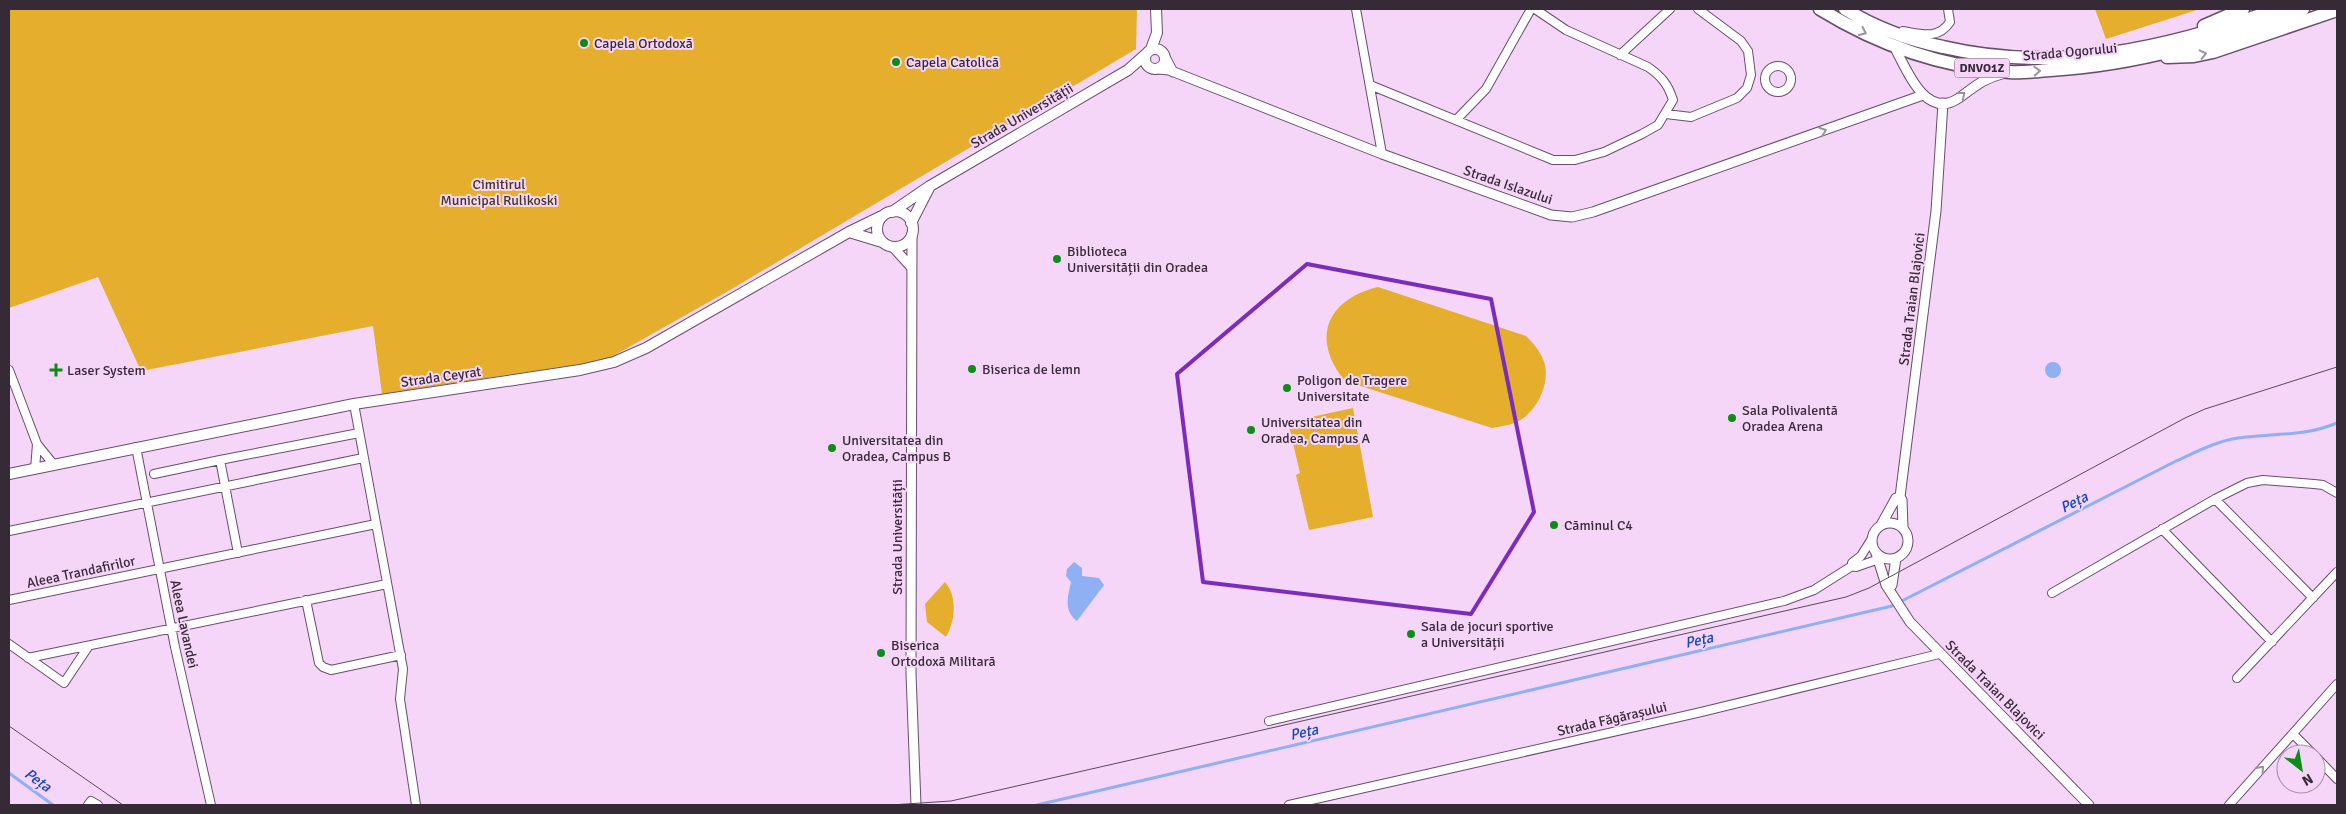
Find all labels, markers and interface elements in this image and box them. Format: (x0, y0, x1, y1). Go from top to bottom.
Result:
one-way arrow (1858, 26, 1867, 36)
place label: Capela Ortodoxă (594, 35, 693, 52)
marker: Capela Ortodoxă (578, 37, 590, 49)
street label: Strada Ogorului (2022, 39, 2118, 65)
one-way arrow (2198, 49, 2207, 60)
place label: Capela Catolică (906, 54, 999, 71)
marker: Capela Catolică (890, 56, 902, 68)
road number: DNVO1Z (1954, 58, 2010, 78)
one-way arrow (2033, 65, 2041, 76)
street label: Strada Universității (968, 80, 1076, 152)
one-way arrow (1956, 92, 1965, 100)
one-way arrow (1818, 127, 1827, 137)
street label: Strada Islazului (1461, 162, 1555, 208)
park label: Cimitirul Municipal Rulikoski (440, 176, 558, 209)
street label: Strada Traian Blajovici (1895, 232, 1929, 366)
place label: Biblioteca Universității din Oradea (1067, 243, 1208, 276)
marker: Biblioteca Universității din Oradea (1051, 253, 1063, 265)
place label: Biserica de lemn (982, 361, 1081, 378)
place label: Laser System (67, 362, 146, 379)
marker: Laser System (49, 363, 63, 377)
street label: Strada Ceyrat (400, 363, 482, 391)
marker: Biserica de lemn (966, 363, 978, 375)
place label: Poligon de Tragere Universitate (1297, 372, 1407, 405)
marker: Poligon de Tragere Universitate (1281, 382, 1293, 394)
place label: Sala Polivalentă Oradea Arena (1742, 402, 1838, 435)
marker: Sala Polivalentă Oradea Arena (1726, 412, 1738, 424)
place label: Universitatea din Oradea, Campus A (1261, 414, 1371, 447)
marker: Universitatea din Oradea, Campus A (1245, 424, 1257, 436)
place label: Universitatea din Oradea, Campus B (842, 432, 951, 465)
marker: Universitatea din Oradea, Campus B (826, 442, 838, 454)
street label: Strada Universității (889, 479, 906, 595)
water label: Peța (2057, 487, 2091, 516)
place label: Căminul C4 (1564, 517, 1633, 534)
marker: Căminul C4 (1548, 519, 1560, 531)
street label: Aleea Trandafirilor (25, 552, 138, 592)
street label: Aleea Lavandei (166, 578, 202, 670)
place label: Sala de jocuri sportive a Universității (1421, 618, 1554, 651)
marker: Sala de jocuri sportive a Universității (1405, 628, 1417, 640)
water label: Peța (1683, 628, 1715, 652)
place label: Biserica Ortodoxă Militară (891, 637, 996, 670)
street label: Strada Traian Blajovici (1942, 637, 2048, 743)
marker: Biserica Ortodoxă Militară (875, 647, 887, 659)
street label: Strada Făgărașului (1556, 698, 1668, 740)
water label: Peța (1288, 720, 1320, 744)
north arrow (2276, 744, 2326, 794)
water label: Peța (21, 764, 55, 796)
one-way arrow (2255, 766, 2264, 775)
text: N (2299, 770, 2316, 790)

